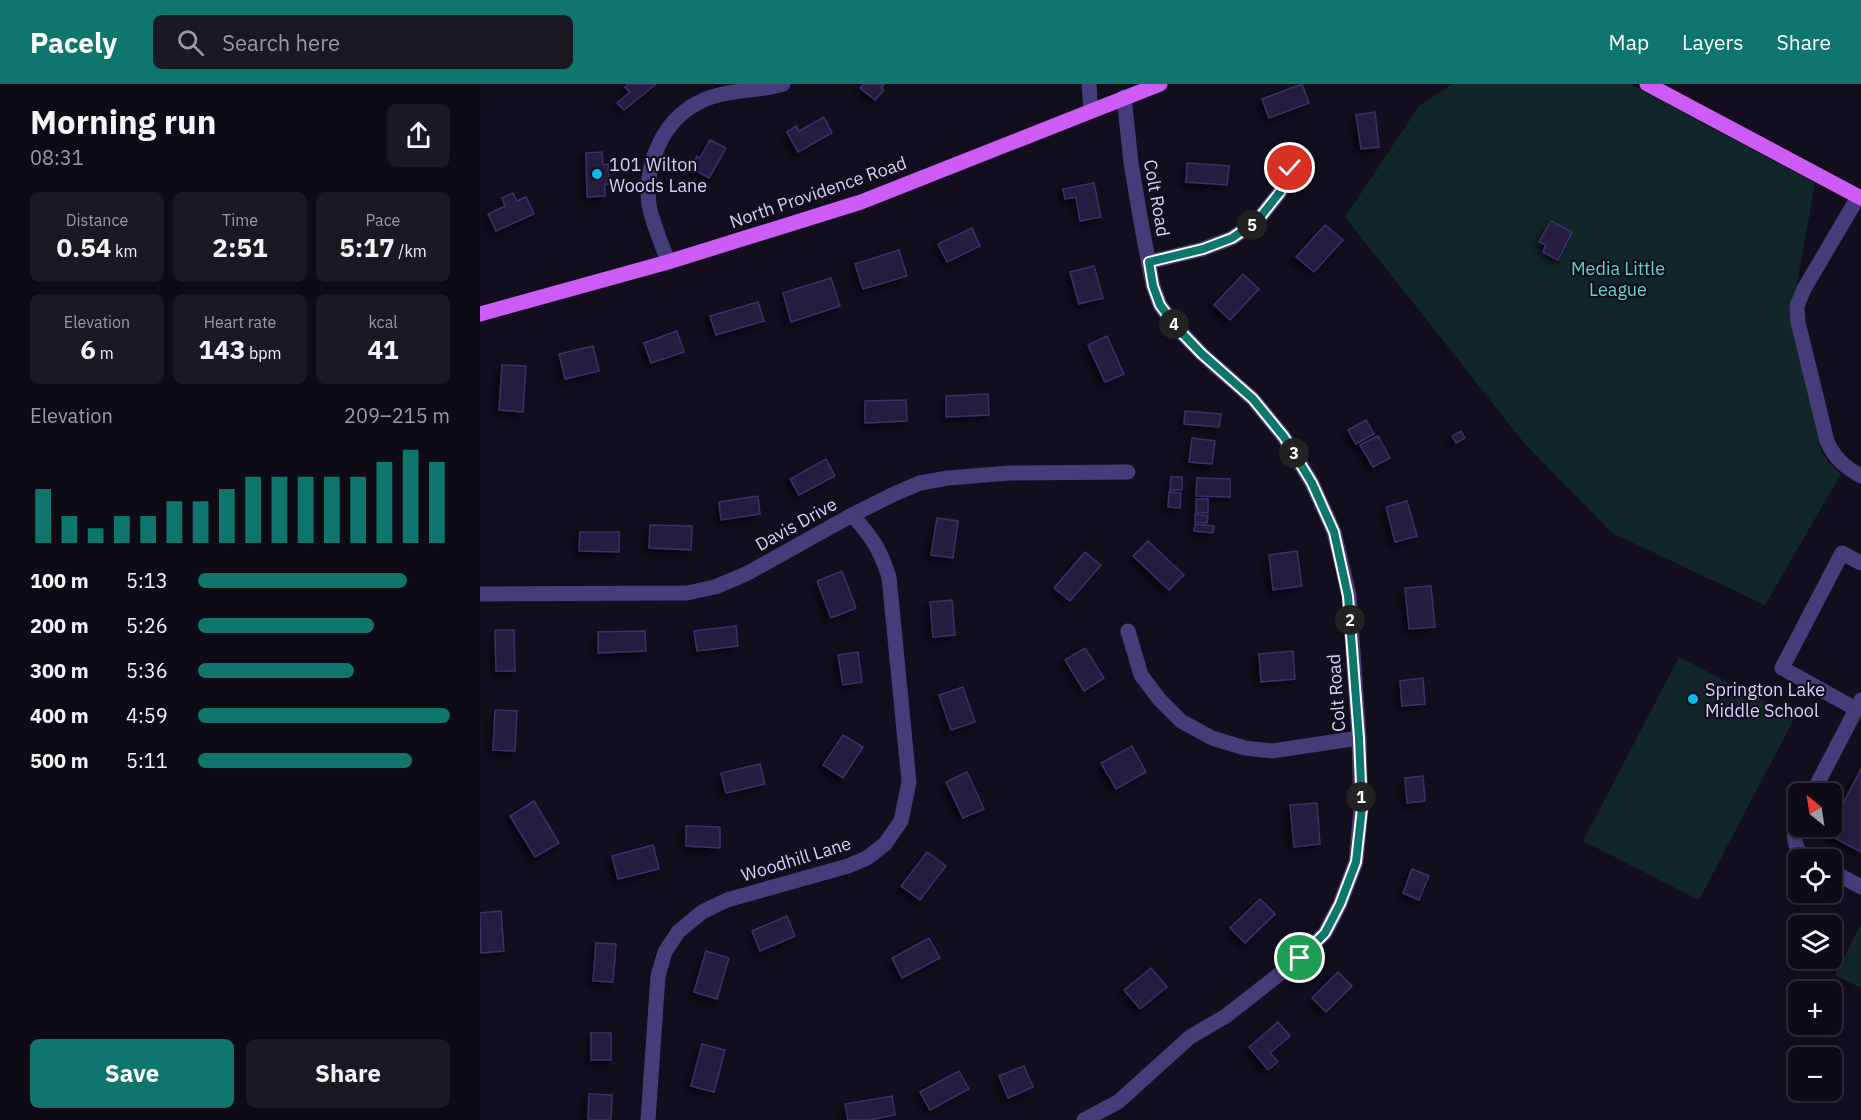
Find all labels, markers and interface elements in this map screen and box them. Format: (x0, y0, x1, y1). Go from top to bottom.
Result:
search box (153, 15, 573, 69)
text: Pacely (30, 24, 117, 61)
icon: search (174, 26, 207, 59)
text: Search here (222, 28, 340, 57)
text: Map (1609, 28, 1649, 56)
text: Layers (1682, 28, 1744, 56)
text: Share (1777, 28, 1831, 56)
text: Morning run (30, 100, 216, 143)
button: share (387, 104, 450, 167)
pin (1264, 142, 1315, 193)
text: 08:31 (30, 144, 84, 171)
street label: North Providence Road (726, 151, 910, 233)
icon: check (1273, 151, 1306, 184)
place label: 101 Wilton Woods Lane (609, 153, 707, 197)
street label: Colt Road (1139, 158, 1175, 238)
marker: 101 Wilton Woods Lane (590, 167, 604, 181)
text: Distance (66, 210, 128, 230)
text: Time (222, 210, 258, 230)
text: Pace (366, 210, 400, 230)
pin: 5 (1237, 210, 1267, 240)
text: 5 (1247, 215, 1257, 235)
text: 0.54 (56, 230, 111, 264)
text: 2:51 (212, 230, 268, 264)
text: 5:17 (339, 230, 395, 264)
text: km (111, 241, 138, 261)
text: /km (395, 241, 427, 261)
park label: Media Little League (1571, 257, 1665, 301)
pin: 4 (1159, 309, 1189, 339)
text: Elevation (64, 312, 130, 332)
text: Heart rate (204, 312, 276, 332)
text: kcal (368, 312, 398, 332)
text: 4 (1169, 314, 1179, 334)
text: 6 (80, 332, 96, 366)
text: 143 (198, 332, 245, 366)
text: 41 (367, 332, 399, 366)
text: m (96, 343, 114, 363)
text: bpm (245, 343, 282, 363)
text: Elevation (30, 402, 113, 429)
text: 209–215 m (344, 402, 450, 429)
pin: 3 (1279, 438, 1309, 468)
text: 3 (1289, 443, 1299, 463)
street label: Davis Drive (751, 492, 841, 556)
text: 100 m (30, 567, 89, 594)
text: 5:13 (126, 567, 168, 594)
pin: 2 (1335, 605, 1365, 635)
text: 2 (1345, 610, 1355, 630)
text: 200 m (30, 612, 89, 639)
text: 5:26 (126, 612, 168, 639)
street label: Colt Road (1322, 653, 1350, 733)
text: 300 m (30, 657, 89, 684)
text: 5:36 (126, 657, 168, 684)
place label: Springton Lake Middle School (1705, 678, 1825, 722)
marker: Springton Lake Middle School (1686, 692, 1700, 706)
text: 400 m (30, 702, 89, 729)
text: 4:59 (126, 702, 168, 729)
text: 500 m (30, 747, 89, 774)
text: 5:11 (126, 747, 168, 774)
pin: 1 (1346, 782, 1376, 812)
north arrow (1788, 783, 1842, 837)
map controls (1788, 783, 1842, 1101)
text: 1 (1356, 787, 1366, 807)
street label: Woodhill Lane (738, 831, 854, 887)
button: locate (1788, 849, 1842, 903)
button: layers (1788, 915, 1842, 969)
pin (1274, 932, 1325, 983)
icon: arrive (1283, 941, 1316, 974)
button: + (1788, 981, 1842, 1035)
button: Save (30, 1039, 234, 1108)
button: Share (246, 1039, 450, 1108)
button: − (1788, 1047, 1842, 1101)

